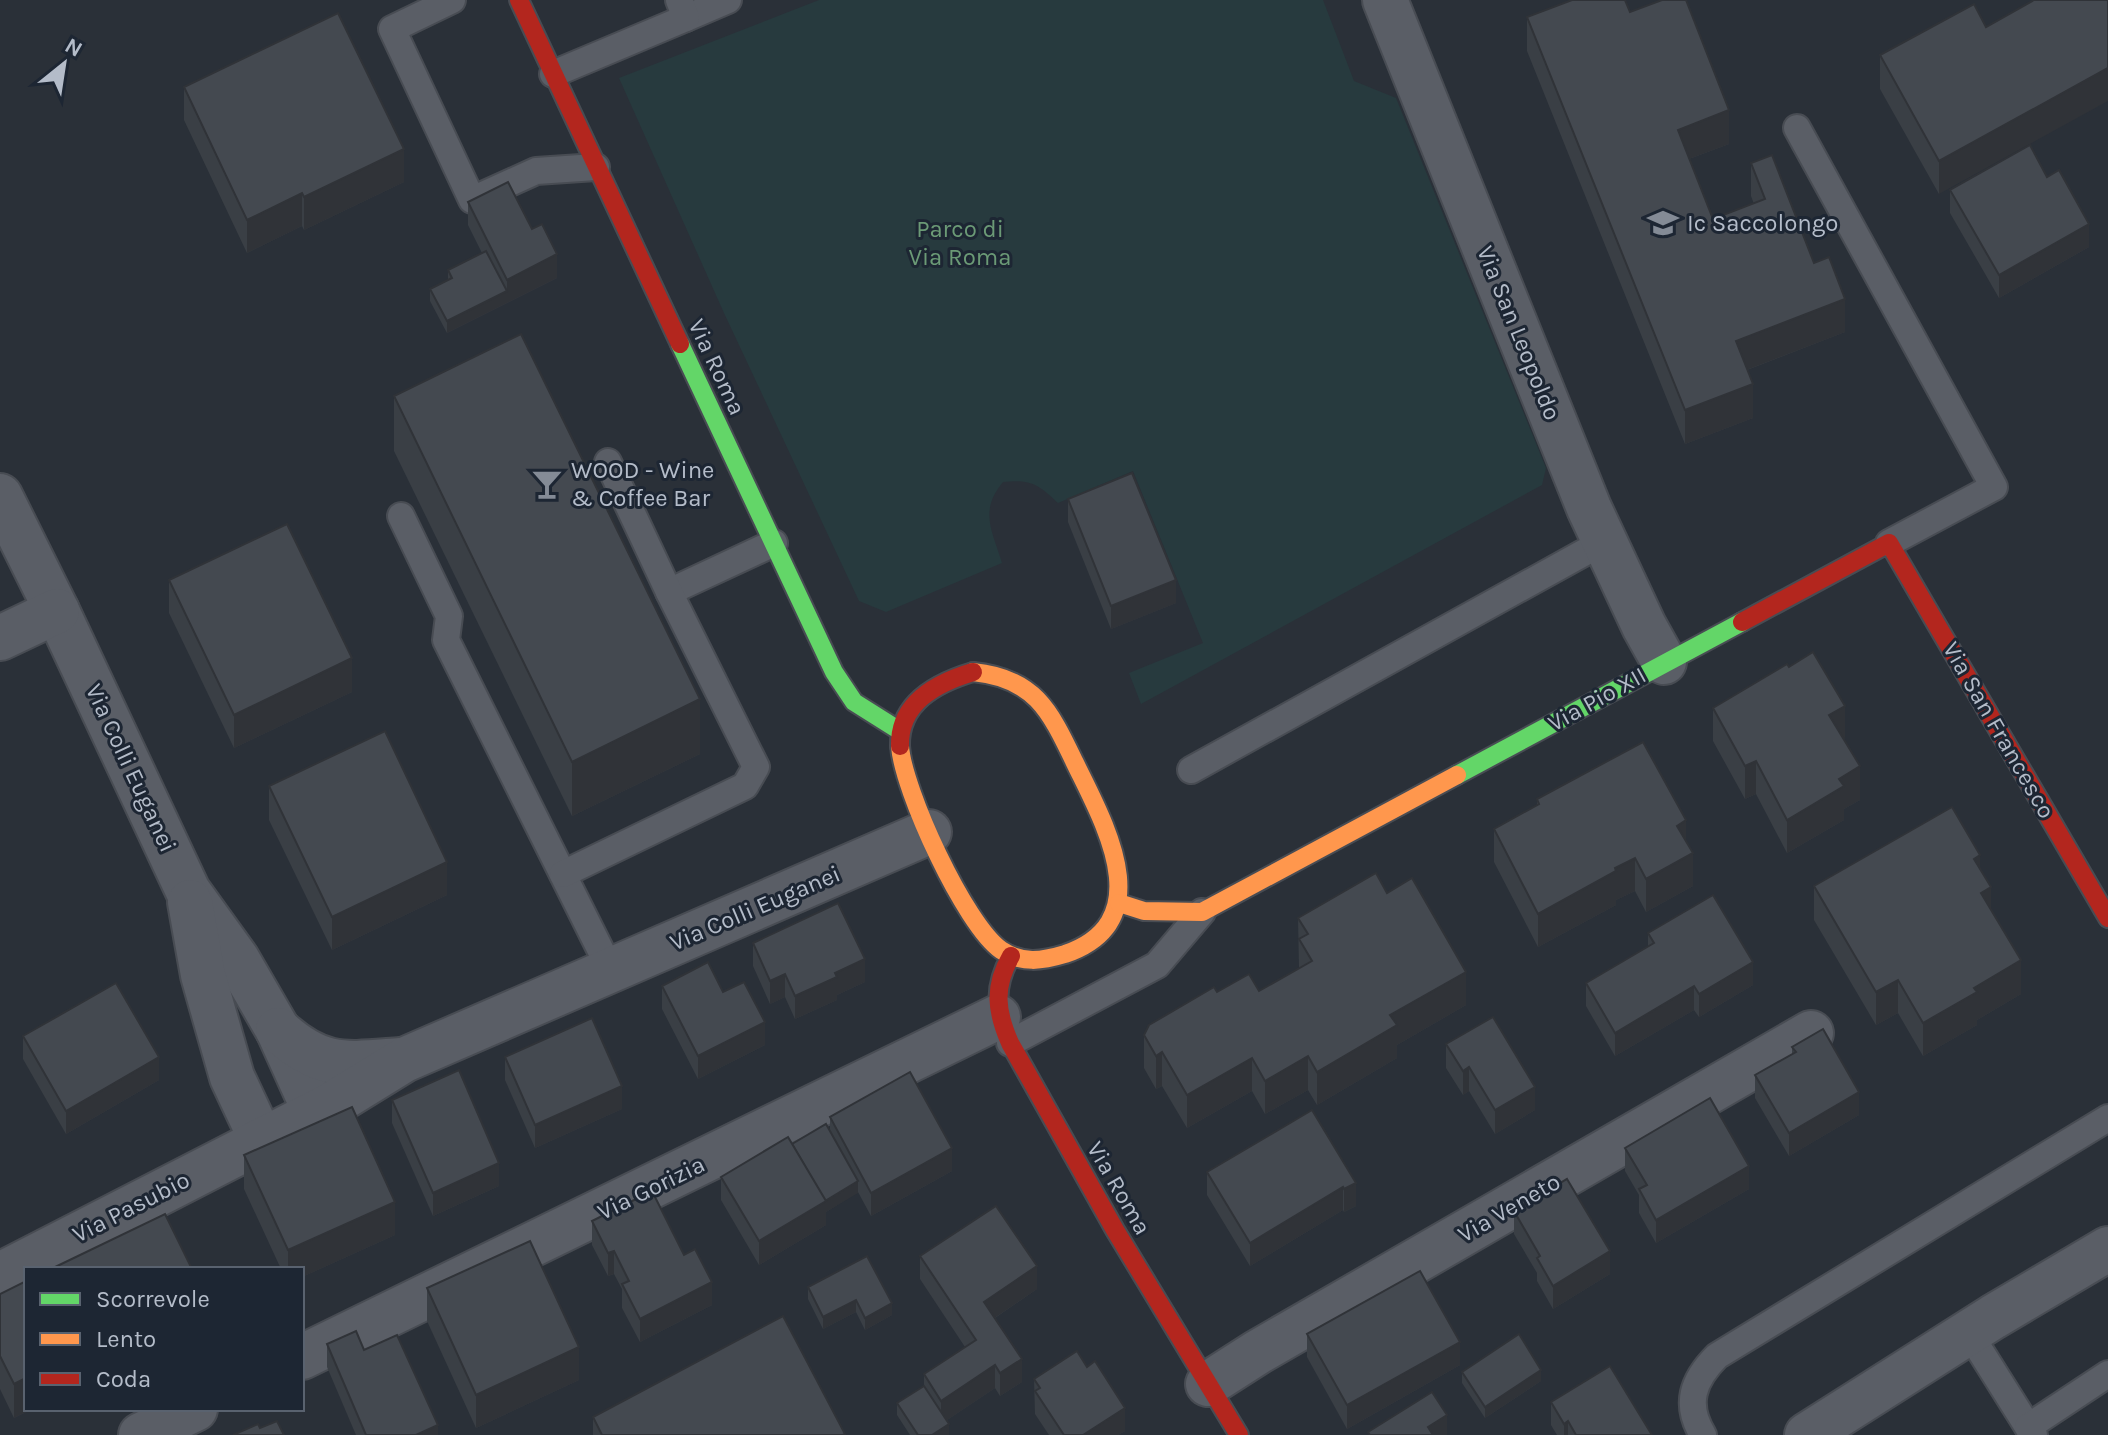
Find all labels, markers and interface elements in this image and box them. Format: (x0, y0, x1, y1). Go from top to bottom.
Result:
north arrow (24, 24, 104, 104)
text: N (60, 32, 87, 63)
school or university icon: Ic Saccolongo (1646, 206, 1680, 240)
place label: Ic Saccolongo (1687, 209, 1838, 237)
park label: Parco di Via Roma (908, 215, 1012, 271)
street label: Via San Leopoldo (1471, 242, 1567, 424)
street label: Via Roma (683, 314, 751, 420)
place label: WOOD - Wine & Coffee Bar (571, 456, 714, 512)
bar icon: WOOD - Wine & Coffee Bar (530, 467, 564, 501)
street label: Via San Francesco (1937, 637, 2061, 823)
street label: Via Pio XII (1543, 661, 1651, 737)
street label: Via Colli Euganei (80, 679, 182, 857)
street label: Via Colli Euganei (666, 859, 844, 957)
street label: Via Roma (1081, 1136, 1157, 1240)
street label: Via Gorizia (593, 1150, 709, 1226)
street label: Via Pasubio (68, 1166, 194, 1248)
street label: Via Veneto (1453, 1167, 1565, 1249)
legend (24, 1267, 304, 1411)
text: Scorrevole (96, 1285, 210, 1313)
text: Lento (96, 1325, 156, 1353)
text: Coda (96, 1365, 151, 1393)

